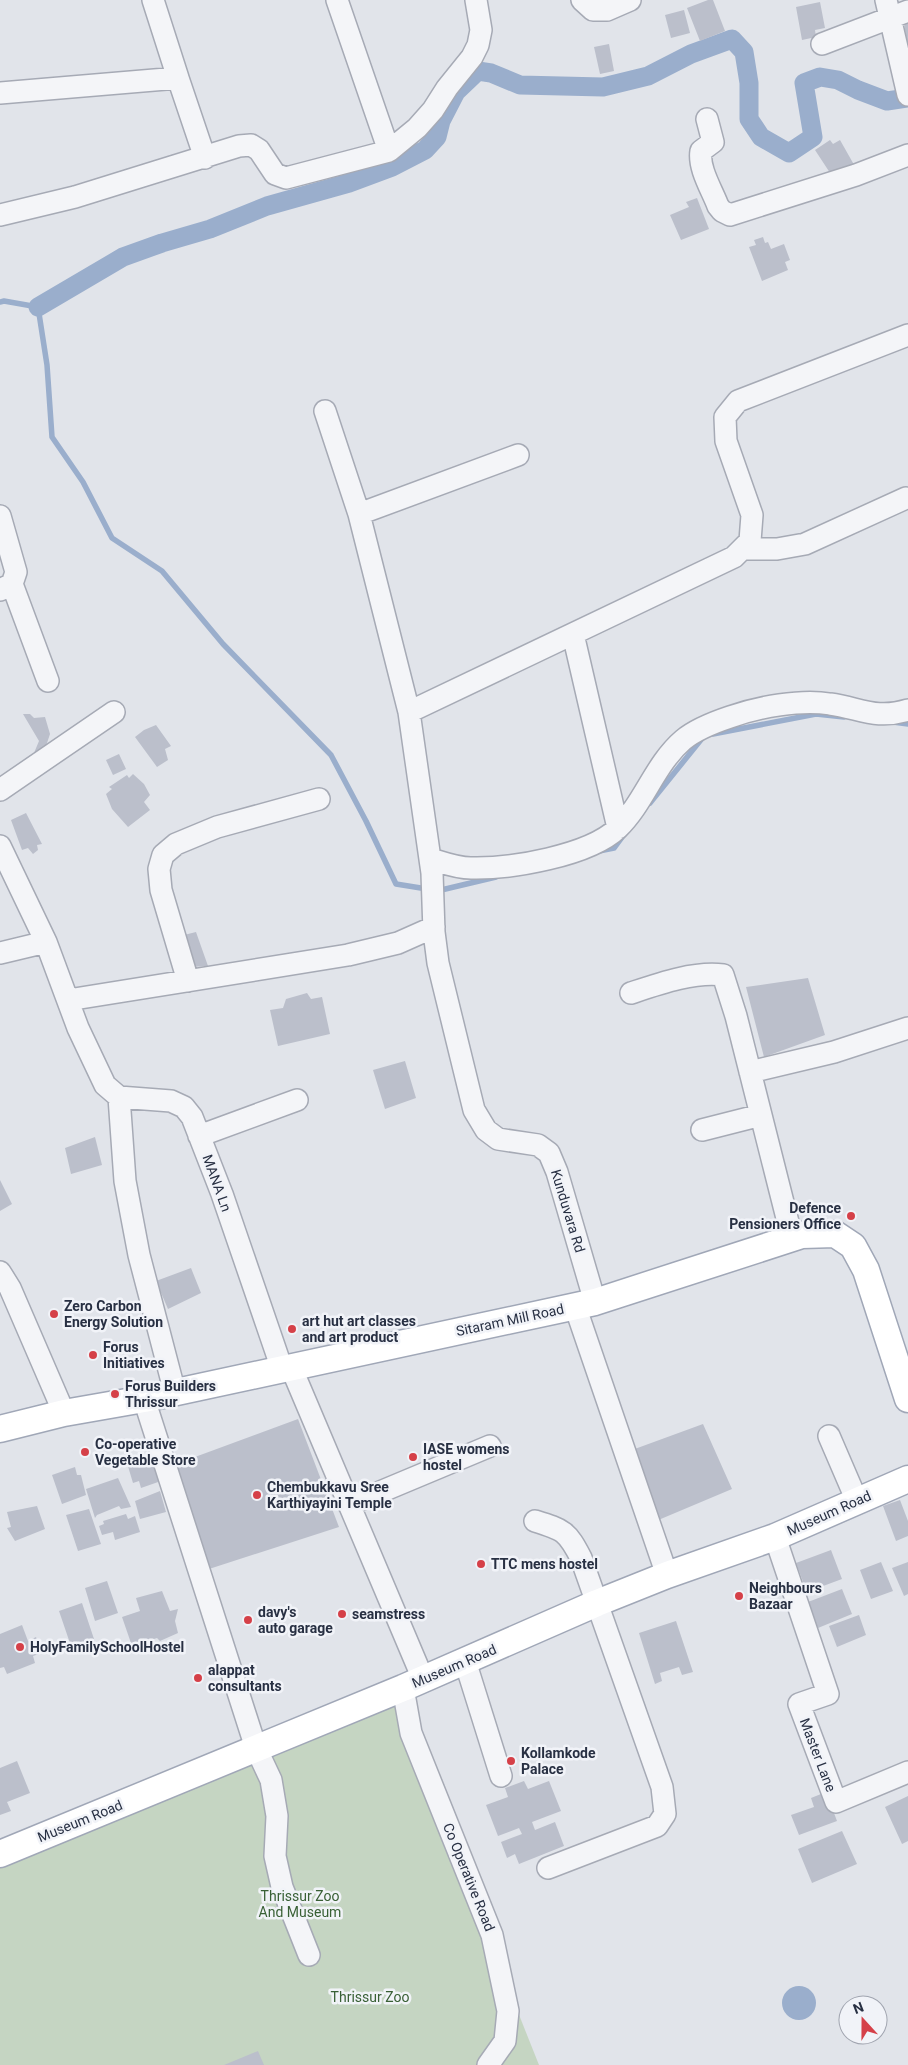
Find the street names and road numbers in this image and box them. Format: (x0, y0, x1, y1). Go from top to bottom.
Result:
street label: MANA Ln (199, 1152, 235, 1214)
street label: Kunduvara Rd (548, 1168, 588, 1254)
street label: Sitaram Mill Road (455, 1301, 565, 1339)
street label: Museum Road (785, 1487, 873, 1539)
street label: Museum Road (409, 1641, 499, 1691)
street label: Master Lane (797, 1716, 839, 1794)
street label: Museum Road (35, 1797, 125, 1845)
street label: Co Operative Road (440, 1821, 498, 1933)

